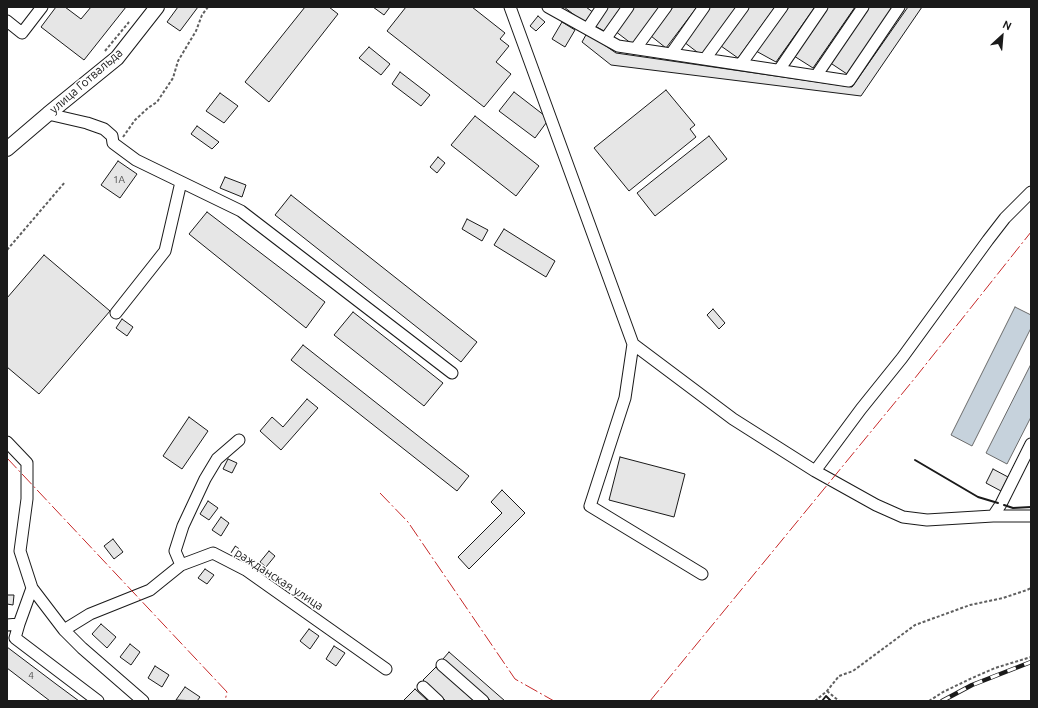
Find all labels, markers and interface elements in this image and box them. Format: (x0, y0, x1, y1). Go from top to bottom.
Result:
north arrow (982, 16, 1022, 56)
text: N (1001, 18, 1014, 32)
street label: улица Готвальда (47, 45, 125, 117)
house number: 1А (113, 174, 125, 186)
street label: Гражданская улица (228, 543, 326, 613)
house number: 4 (28, 670, 34, 682)

